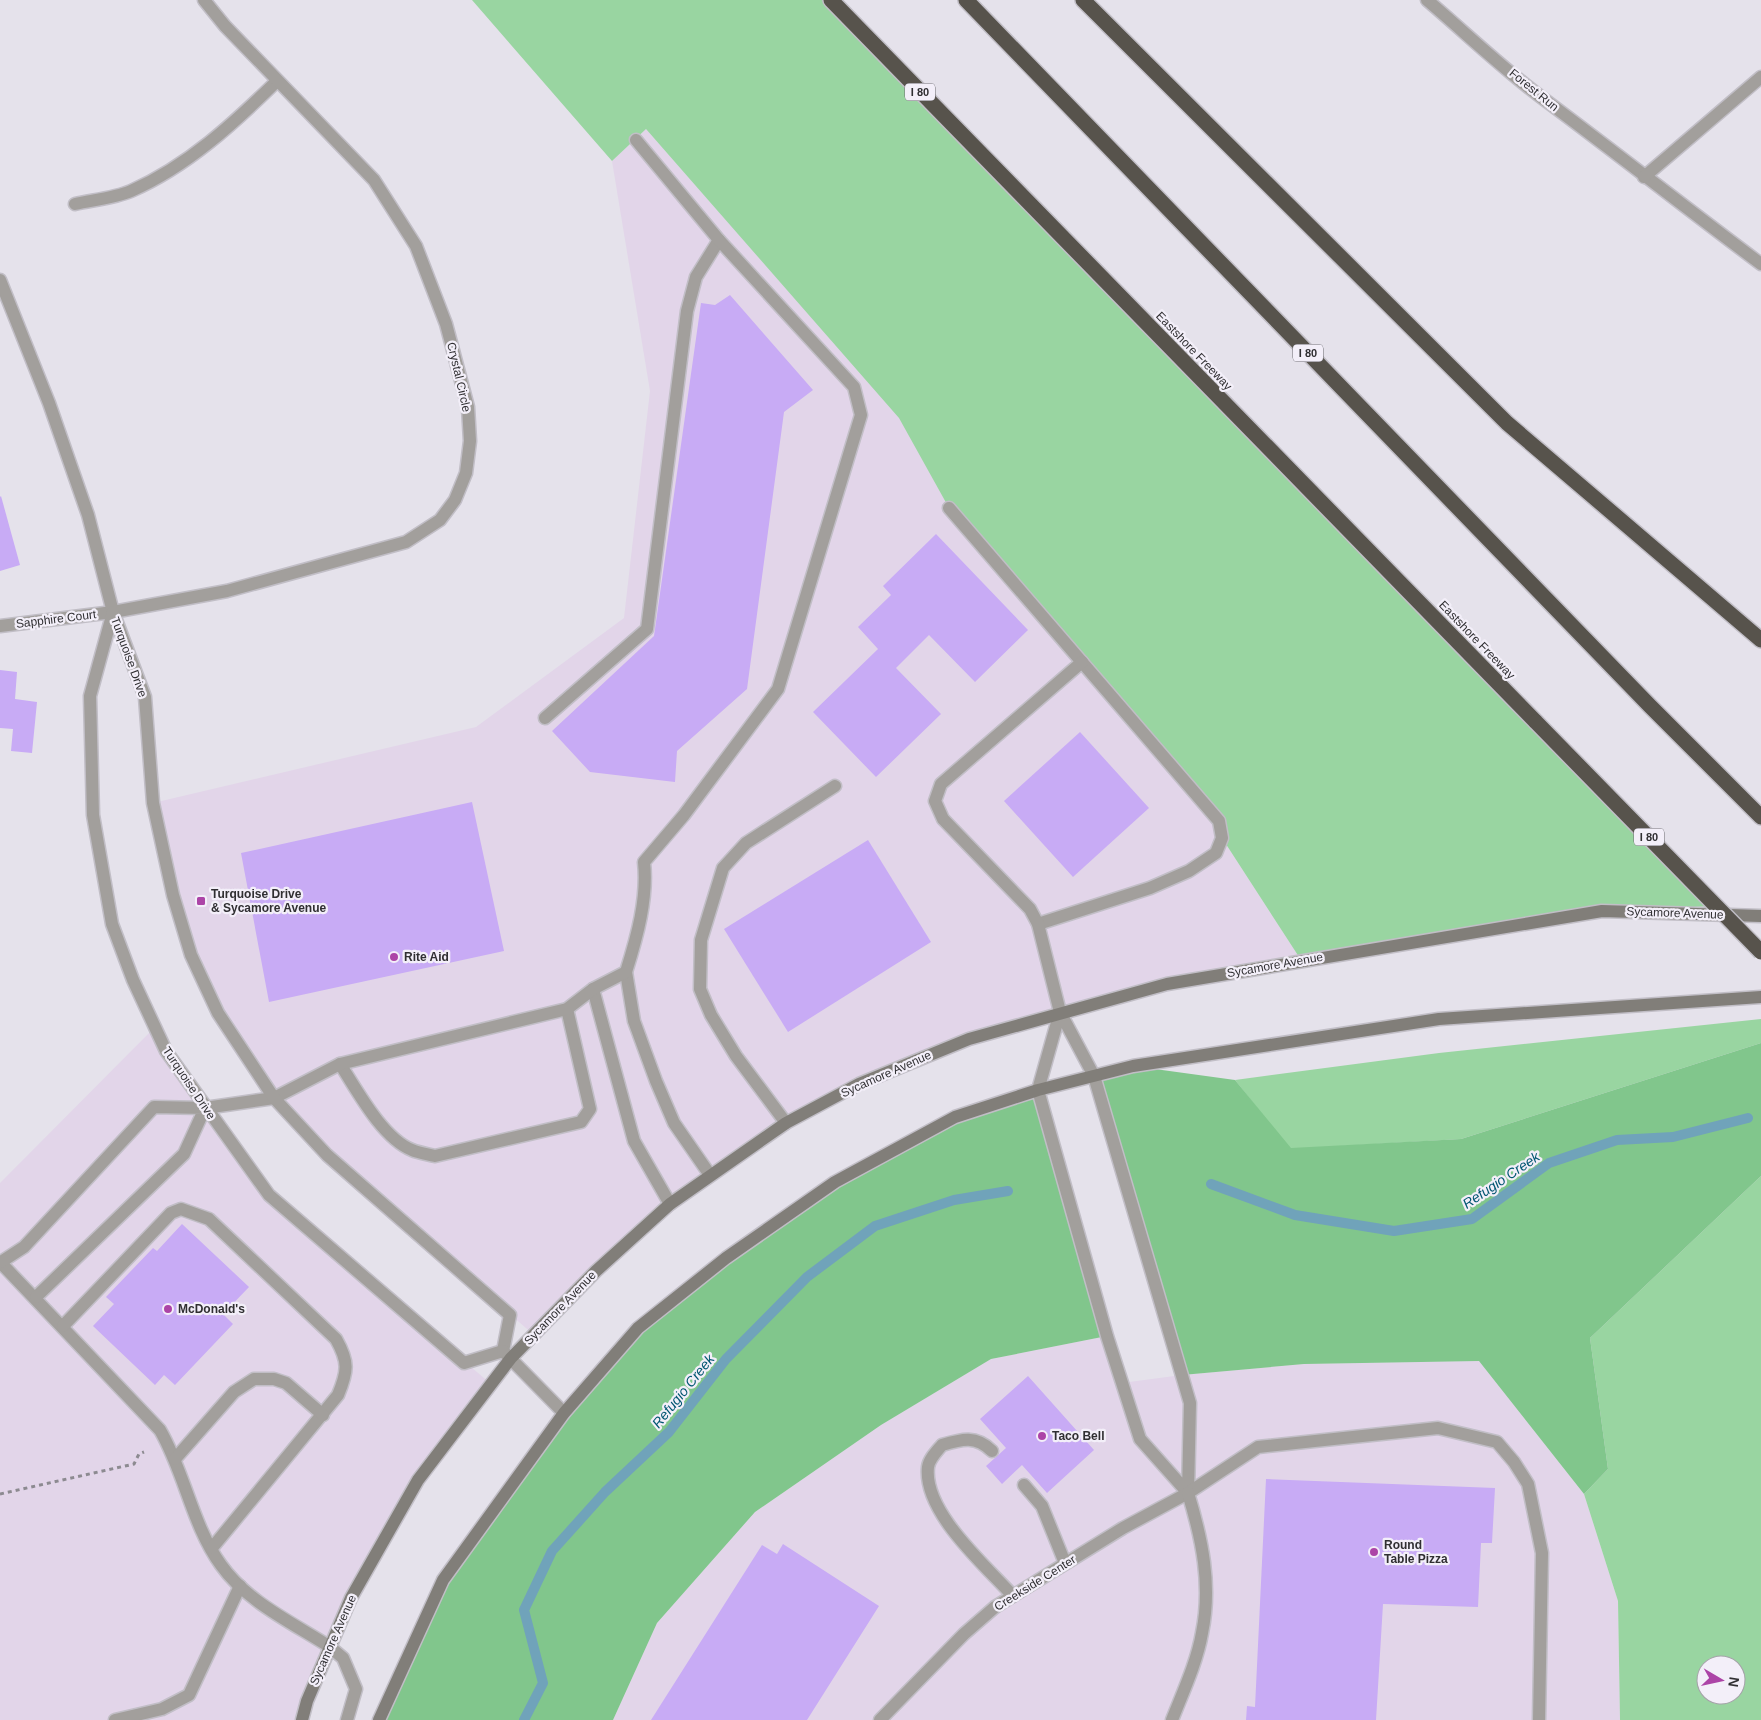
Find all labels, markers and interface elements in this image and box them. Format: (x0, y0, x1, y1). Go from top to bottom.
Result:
street label: Forest Run (1507, 66, 1561, 114)
road number: I 80 (905, 84, 935, 100)
street label: Eastshore Freeway (1153, 309, 1235, 393)
street label: Crystal Circle (444, 341, 474, 414)
road number: I 80 (1293, 344, 1323, 362)
street label: Eastshore Freeway (1436, 598, 1518, 682)
street label: Sapphire Court (15, 607, 98, 631)
street label: Turquoise Drive (108, 615, 150, 699)
road number: I 80 (1634, 829, 1664, 846)
place label: Turquoise Drive & Sycamore Avenue (211, 887, 326, 915)
marker: Turquoise Drive & Sycamore Avenue (195, 895, 207, 907)
street label: Sycamore Avenue (1626, 904, 1724, 922)
place label: Rite Aid (404, 950, 449, 964)
street label: Sycamore Avenue (1226, 950, 1324, 980)
marker: Rite Aid (388, 951, 400, 963)
street label: Turquoise Drive (160, 1044, 219, 1122)
street label: Sycamore Avenue (839, 1048, 934, 1100)
water label: Refugio Creek (1459, 1148, 1543, 1212)
street label: Sycamore Avenue (521, 1268, 599, 1348)
place label: McDonald's (178, 1302, 245, 1316)
marker: McDonald's (162, 1303, 174, 1315)
water label: Refugio Creek (649, 1350, 718, 1431)
place label: Taco Bell (1052, 1429, 1104, 1443)
marker: Taco Bell (1036, 1430, 1048, 1442)
place label: Round Table Pizza (1384, 1538, 1448, 1566)
marker: Round Table Pizza (1368, 1546, 1380, 1558)
street label: Creekside Center (992, 1552, 1078, 1614)
street label: Sycamore Avenue (307, 1592, 359, 1687)
north arrow (1696, 1655, 1746, 1705)
text: N (1725, 1676, 1743, 1688)

